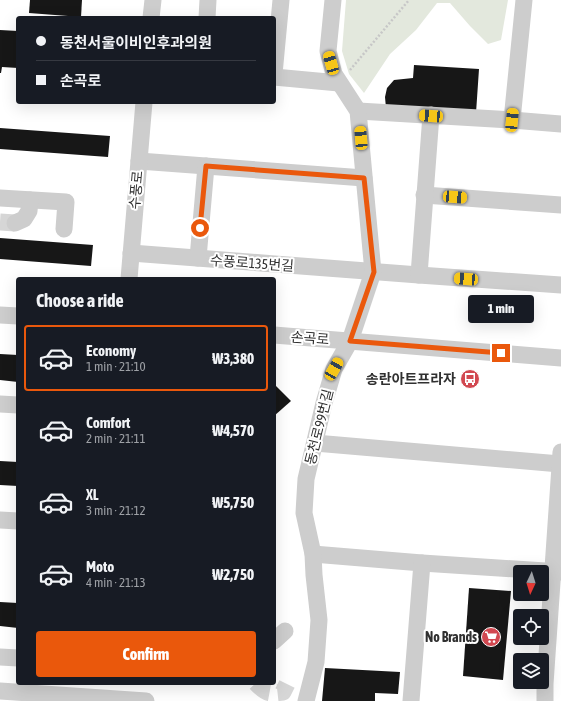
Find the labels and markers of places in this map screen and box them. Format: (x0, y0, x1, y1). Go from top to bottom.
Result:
bus stop icon: 송란아트프라자 (459, 368, 481, 390)
place label: 송란아트프라자 (366, 371, 456, 387)
supermarket icon: No Brands (480, 626, 502, 648)
place label: No Brands (425, 629, 477, 645)

